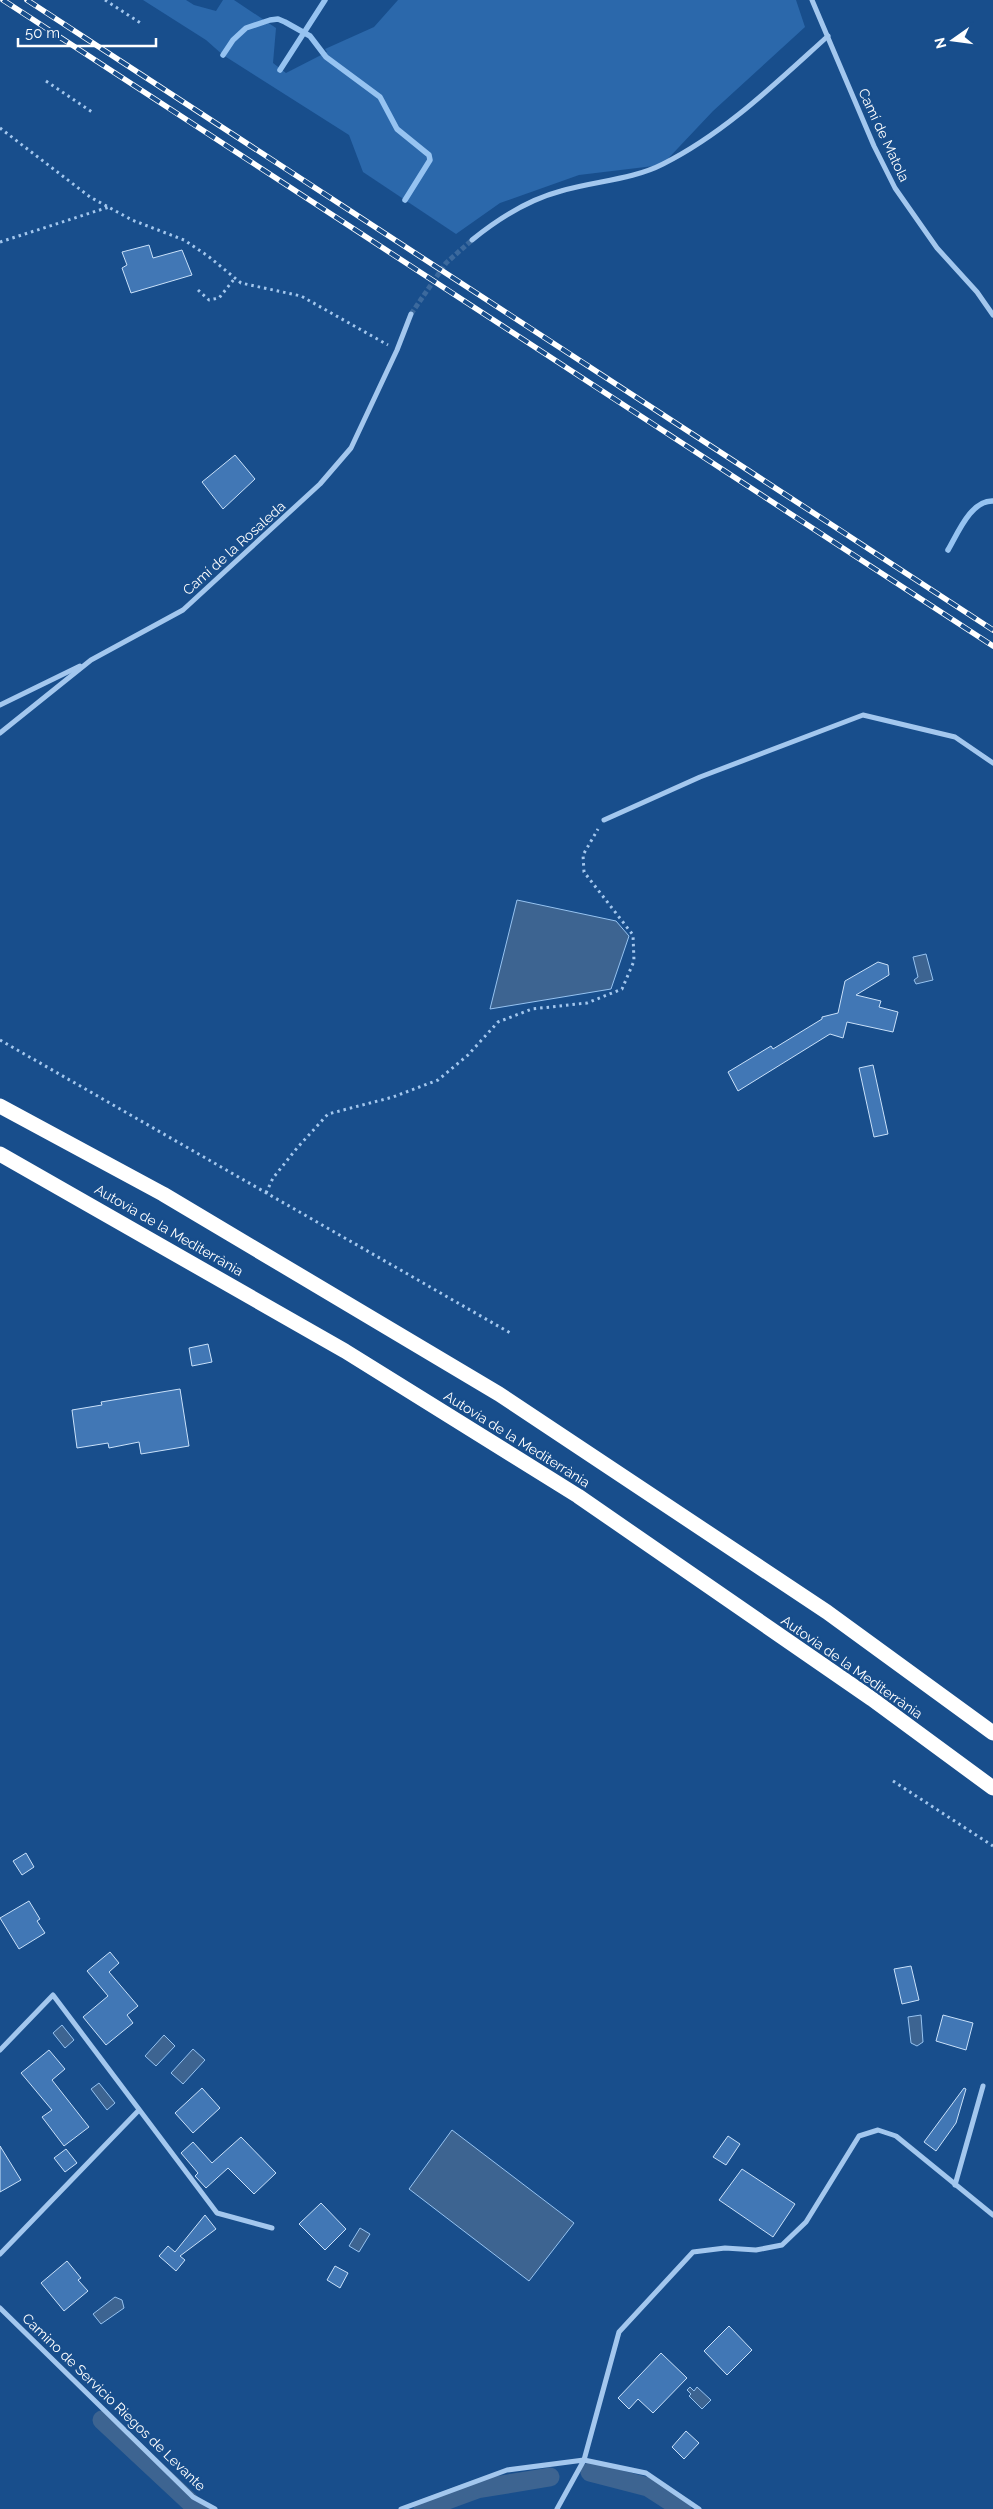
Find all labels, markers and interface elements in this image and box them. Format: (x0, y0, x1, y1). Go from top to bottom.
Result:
scale bar (18, 15, 155, 47)
north arrow (928, 15, 978, 65)
text: 50 m (25, 24, 60, 42)
text: N (931, 36, 949, 50)
street label: Camí de Matola (855, 86, 913, 184)
street label: Camí de la Rosaleda (180, 498, 288, 598)
street label: Autovia de la Mediterrània (92, 1181, 246, 1279)
street label: Autovia de la Mediterrània (441, 1388, 593, 1490)
street label: Autovia de la Mediterrània (778, 1612, 926, 1722)
street label: Camino de Servicio Riegos de Levante (19, 2310, 209, 2494)

